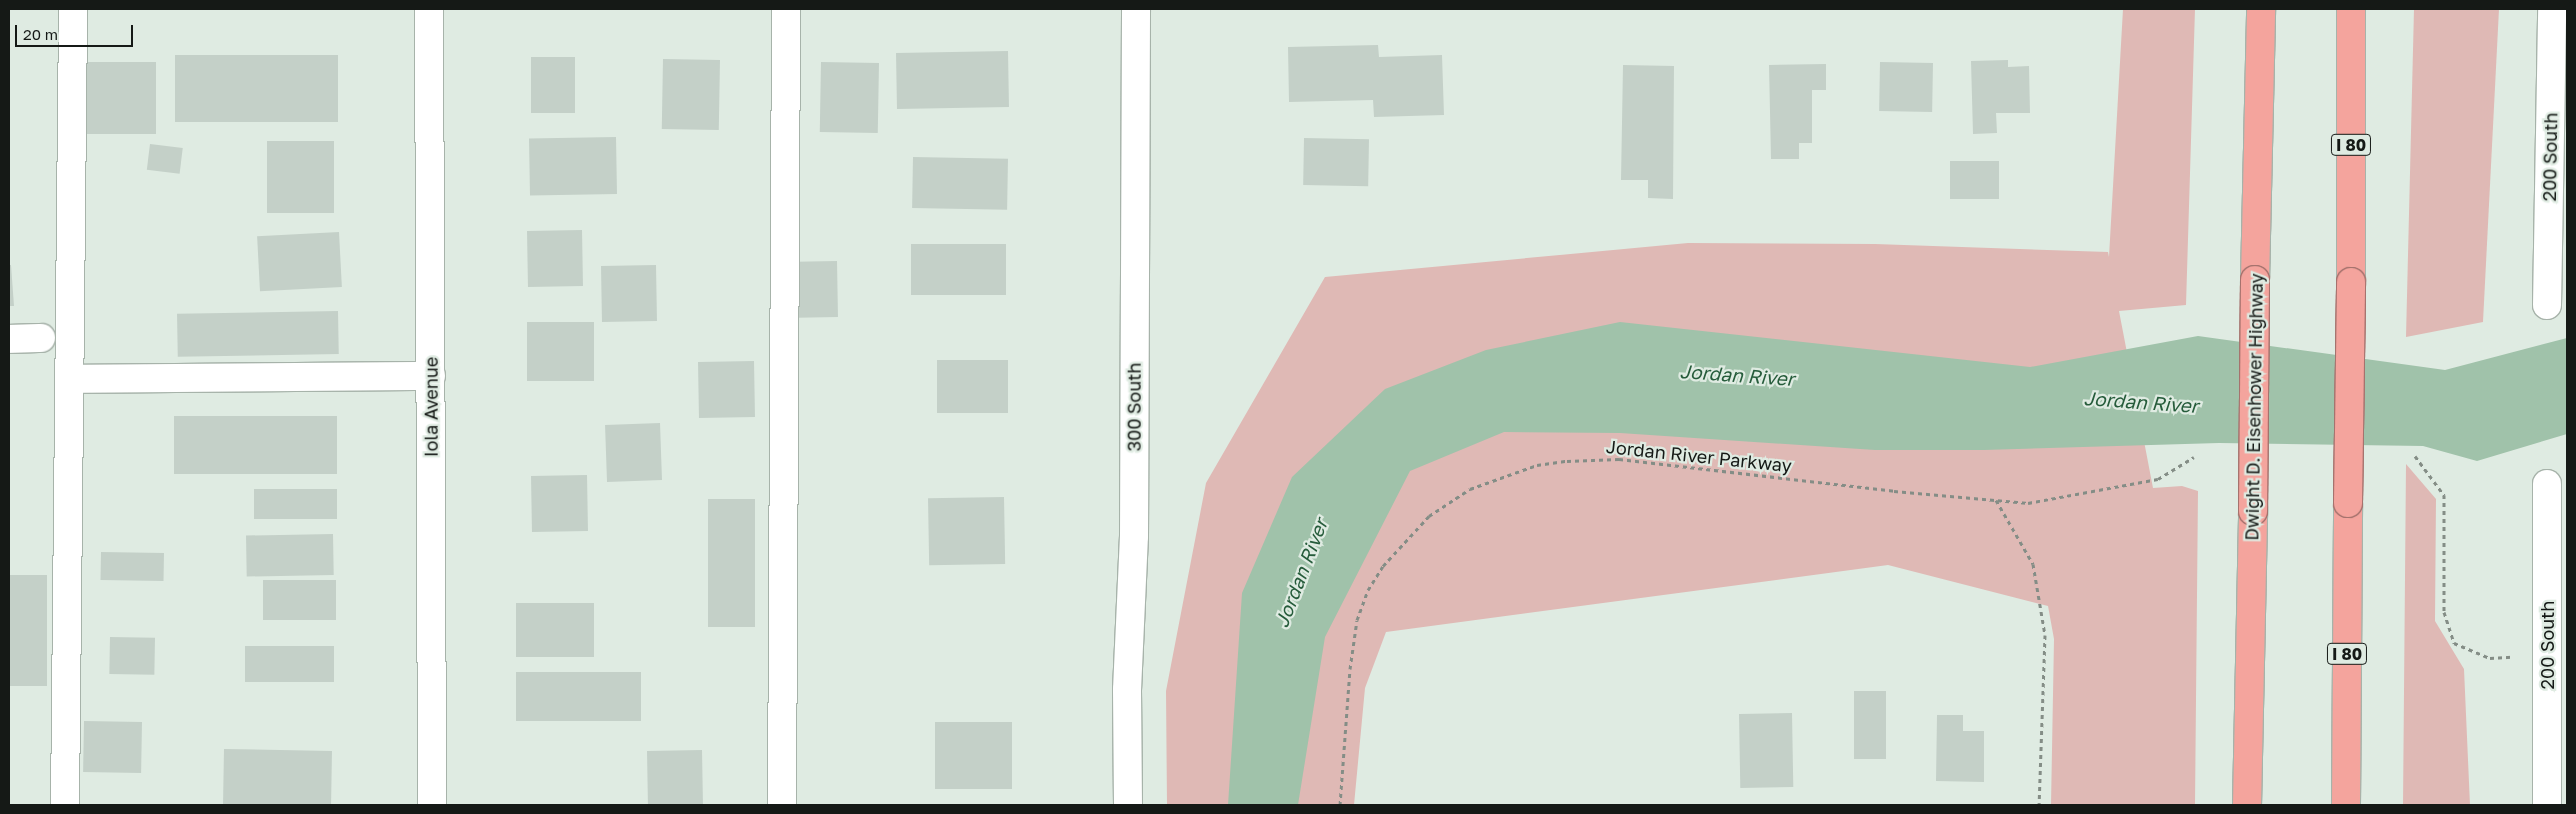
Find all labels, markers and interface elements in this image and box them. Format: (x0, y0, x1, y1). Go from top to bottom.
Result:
scale bar (18, 15, 135, 47)
text: 20 m (23, 25, 58, 43)
street label: 200 South (2538, 112, 2562, 202)
road number: I 80 (2330, 132, 2372, 158)
street label: Dwight D. Eisenhower Highway (2241, 273, 2267, 541)
street label: Iola Avenue (420, 357, 442, 457)
water label: Jordan River (1679, 360, 1795, 390)
street label: 300 South (1123, 363, 1145, 451)
water label: Jordan River (2083, 387, 2199, 417)
street label: Jordan River Parkway (1605, 436, 1793, 476)
water label: Jordan River (1270, 515, 1332, 631)
street label: 200 South (2536, 601, 2558, 689)
road number: I 80 (2326, 641, 2368, 668)

